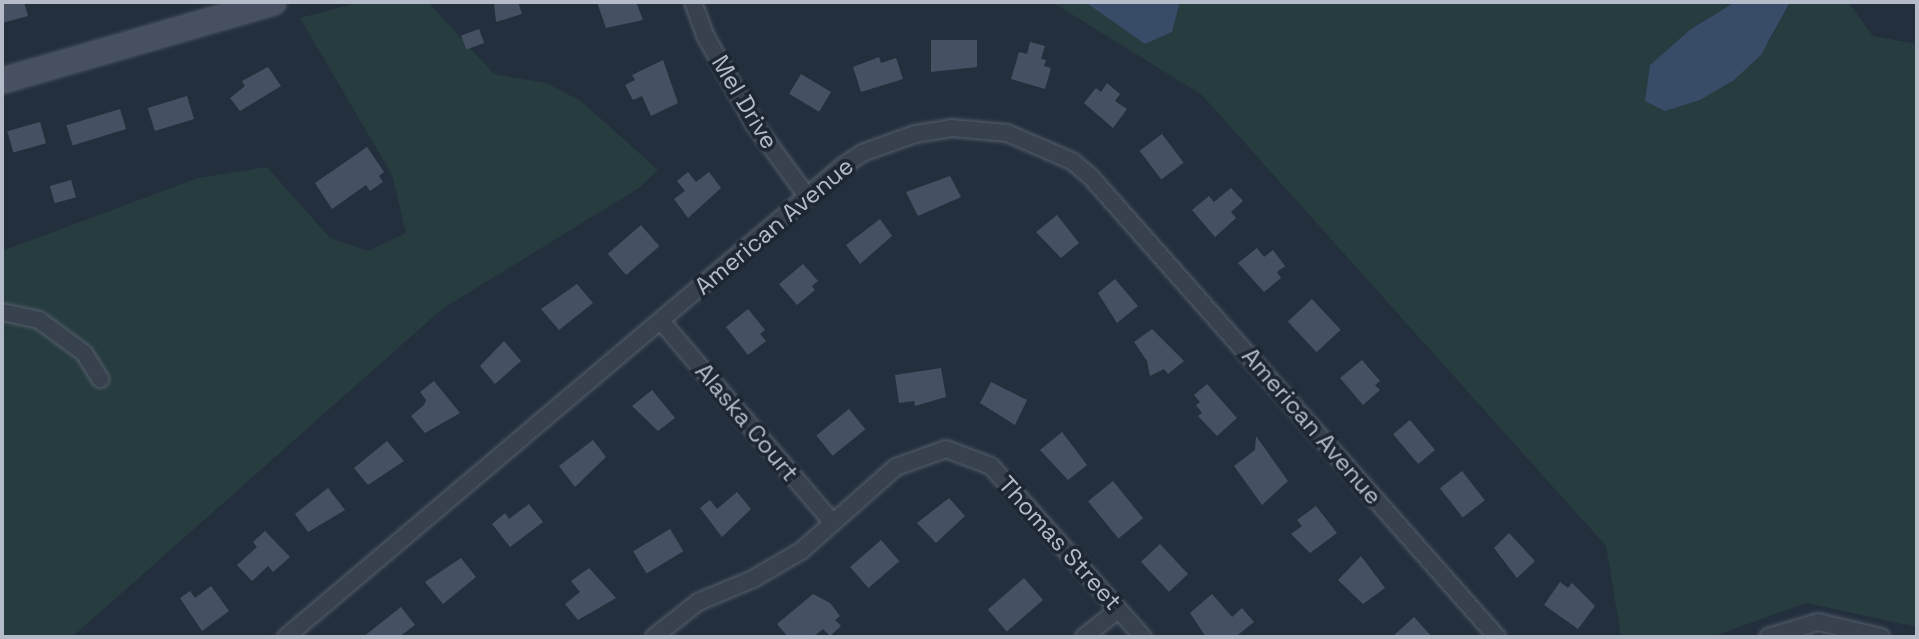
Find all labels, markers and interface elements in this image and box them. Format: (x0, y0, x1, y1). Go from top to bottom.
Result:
street label: Mel Drive (706, 50, 784, 154)
street label: American Avenue (689, 151, 859, 301)
street label: American Avenue (1236, 342, 1388, 510)
street label: Alaska Court (689, 357, 805, 487)
street label: Thomas Street (992, 470, 1128, 616)

